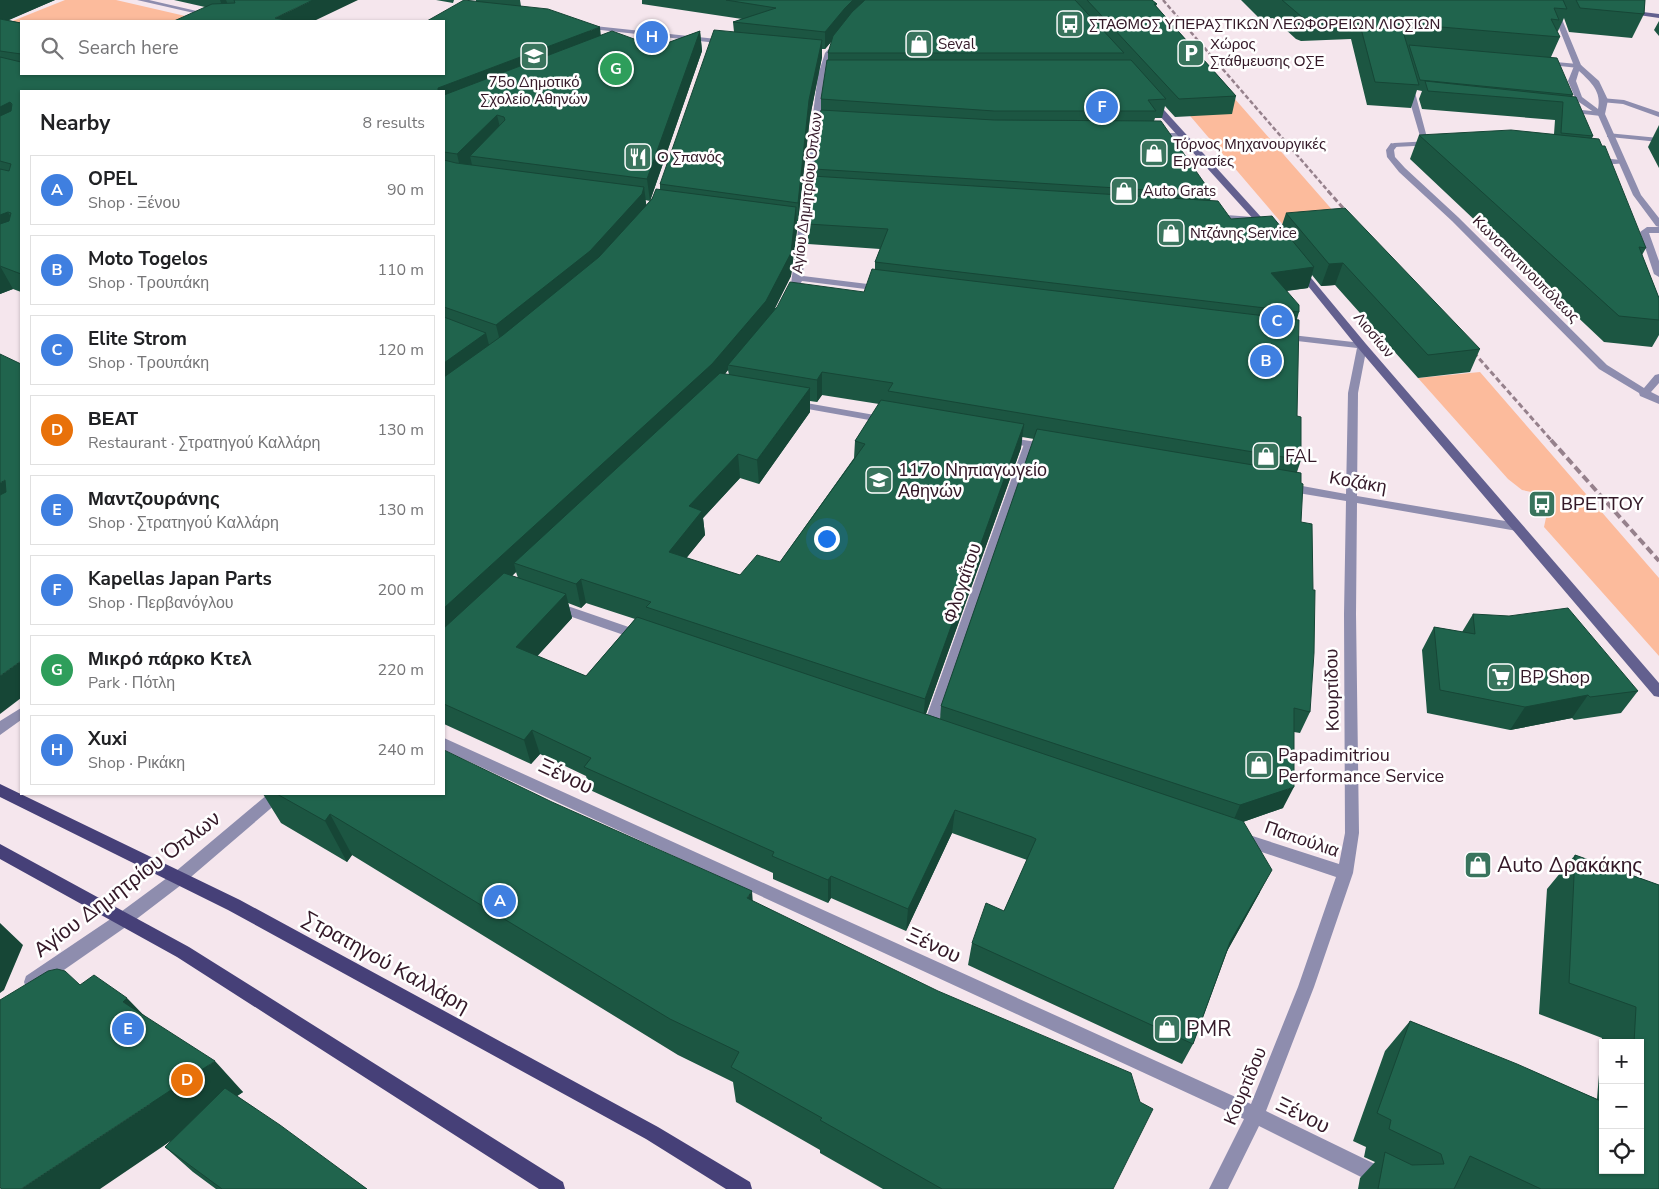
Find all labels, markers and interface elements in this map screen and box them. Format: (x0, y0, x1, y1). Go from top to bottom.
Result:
bus stop icon: ΣΤΑΘΜΟΣ ΥΠΕΡΑΣΤΙΚΩΝ ΛΕΩΦΟΡΕΙΩΝ ΛΙΟΣΙΩΝ (1055, 9, 1085, 39)
place label: ΣΤΑΘΜΟΣ ΥΠΕΡΑΣΤΙΚΩΝ ΛΕΩΦΟΡΕΙΩΝ ΛΙΟΣΙΩΝ (1089, 14, 1440, 34)
pin: H (636, 18, 668, 56)
search box (20, 20, 445, 75)
shop icon: Seval (904, 29, 934, 59)
icon: search (38, 34, 66, 62)
place label: Seval (938, 34, 976, 54)
place label: Χώρος Στάθμευσης ΟΣΕ (1210, 34, 1324, 71)
text: Search here (78, 35, 179, 61)
parking icon: Χώρος Στάθμευσης ΟΣΕ (1176, 38, 1206, 68)
school or university icon: 75ο Δημοτικό Σχολείο Αθηνών (519, 41, 549, 71)
pin: G (600, 50, 632, 88)
place label: 75ο Δημοτικό Σχολείο Αθηνών (480, 72, 588, 109)
pin: F (1086, 88, 1118, 126)
text: Nearby (40, 109, 110, 137)
street label: Αγίου Δημητρίου Όπλων (787, 111, 827, 275)
text: 8 results (363, 112, 425, 134)
place label: Τόρνος Μηχανουργικές Εργασίες (1173, 134, 1326, 171)
shop icon: Τόρνος Μηχανουργικές Εργασίες (1139, 138, 1169, 168)
restaurant icon: Ο Σπανός (623, 142, 653, 172)
place label: Ο Σπανός (657, 147, 722, 167)
text: OPEL (88, 166, 137, 192)
shop icon: Auto Grats (1109, 176, 1139, 206)
text: A (51, 179, 63, 201)
text: 90 m (387, 179, 424, 201)
place label: Auto Grats (1143, 181, 1216, 201)
text: Shop · Ξένου (88, 192, 180, 214)
street label: Κωνσταντινουπόλεως (1468, 211, 1584, 327)
shop icon: Ντζάνης Service (1156, 218, 1186, 248)
place label: Ντζάνης Service (1190, 223, 1297, 243)
text: Moto Togelos (88, 246, 208, 272)
text: B (51, 259, 63, 281)
text: 110 m (377, 259, 424, 281)
text: Shop · Τρουπάκη (88, 272, 209, 294)
pin: C (1261, 302, 1293, 340)
street label: Λιοσίων (1349, 308, 1399, 362)
text: Elite Strom (88, 326, 187, 352)
text: C (52, 339, 62, 361)
text: 120 m (377, 339, 424, 361)
pin: B (1250, 342, 1282, 380)
text: Shop · Τρουπάκη (88, 352, 209, 374)
text: ΒΕΑΤ (88, 406, 138, 432)
text: D (51, 419, 63, 441)
text: 130 m (377, 419, 424, 441)
text: Restaurant · Στρατηγού Καλλάρη (88, 432, 320, 454)
shop icon: FAL (1251, 441, 1281, 471)
place label: FAL (1285, 444, 1317, 468)
place label: 117ο Νηπιαγωγείο Αθηνών (898, 458, 1047, 503)
school or university icon: 117ο Νηπιαγωγείο Αθηνών (864, 465, 894, 495)
street label: Κοζάκη (1327, 465, 1389, 499)
text: Μαντζουράνης (88, 486, 220, 512)
bus stop icon: ΒΡΕΤΤΟΥ (1527, 489, 1557, 519)
place label: ΒΡΕΤΤΟΥ (1561, 492, 1644, 516)
text: E (52, 499, 62, 521)
text: 130 m (377, 499, 424, 521)
text: Shop · Στρατηγού Καλλάρη (88, 512, 279, 534)
your location (814, 526, 840, 552)
street label: Φλογαΐτου (937, 540, 987, 626)
text: Kapellas Japan Parts (88, 566, 272, 592)
text: F (53, 579, 62, 601)
text: 200 m (377, 579, 424, 601)
text: Shop · Περβανόγλου (88, 592, 234, 614)
text: Μικρό πάρκο Κτελ (88, 646, 252, 672)
street label: Κουρτίδου (1319, 648, 1345, 732)
text: G (51, 659, 63, 681)
text: 220 m (377, 659, 424, 681)
supermarket icon: BP Shop (1486, 662, 1516, 692)
place label: BP Shop (1520, 665, 1590, 689)
text: Park · Πότλη (88, 672, 175, 694)
text: Xuxi (88, 726, 127, 752)
text: H (51, 739, 63, 761)
text: 240 m (377, 739, 424, 761)
place label: Papadimitriou Performance Service (1278, 743, 1444, 788)
shop icon: Papadimitriou Performance Service (1244, 750, 1274, 780)
street label: Ξένου (534, 751, 598, 801)
text: Shop · Ρικάκη (88, 752, 185, 774)
street label: Αγίου Δημητρίου Όπλων (28, 805, 226, 963)
street label: Παπούλια (1262, 815, 1342, 863)
shop icon: Auto Δρακάκης (1463, 850, 1493, 880)
place label: Auto Δρακάκης (1497, 851, 1643, 879)
pin: A (484, 882, 516, 920)
street label: Στρατηγού Καλλάρη (298, 905, 474, 1019)
street label: Ξένου (902, 920, 966, 970)
pin: E (112, 1010, 144, 1048)
shop icon: PMR (1152, 1014, 1182, 1044)
place label: PMR (1186, 1015, 1231, 1043)
map controls (1599, 1039, 1644, 1174)
button: + (1599, 1039, 1644, 1084)
street label: Κουρτίδου (1218, 1043, 1272, 1129)
pin: D (171, 1061, 203, 1099)
button: − (1599, 1084, 1644, 1129)
street label: Ξένου (1271, 1090, 1335, 1140)
button: locate (1599, 1129, 1644, 1174)

